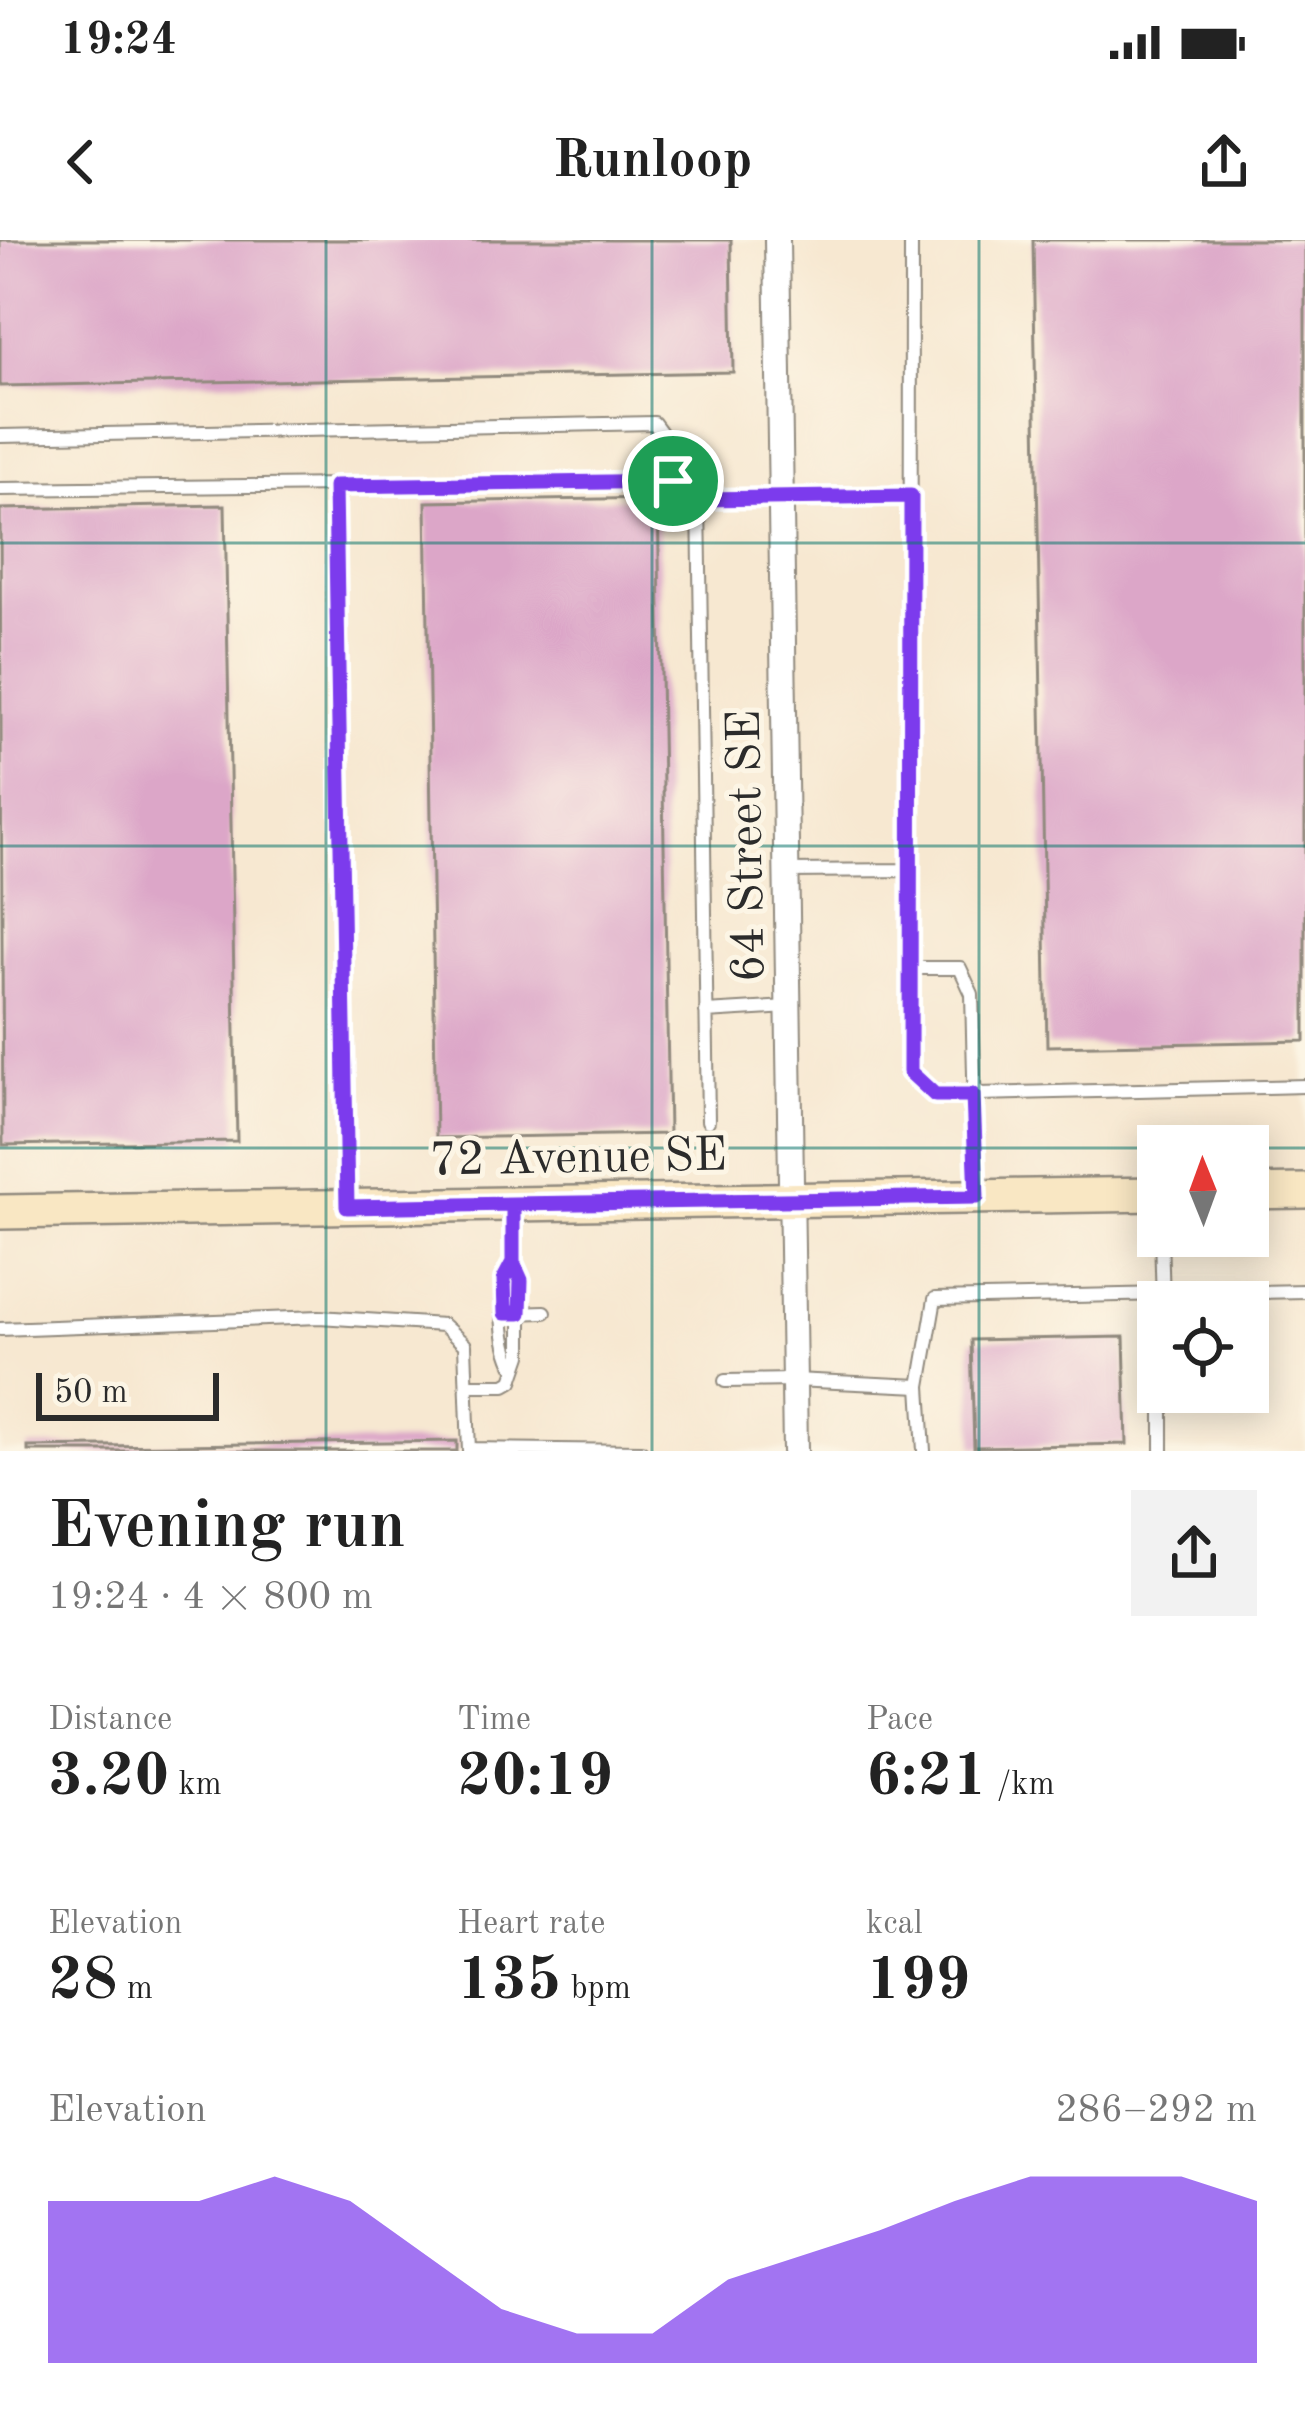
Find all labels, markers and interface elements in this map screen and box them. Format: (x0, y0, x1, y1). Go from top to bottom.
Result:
text: 19:24 (60, 19, 177, 64)
icon: back (48, 129, 114, 195)
icon: share (1191, 129, 1257, 195)
text: Runloop (553, 135, 752, 189)
pin (622, 430, 724, 532)
icon: arrive (640, 448, 706, 514)
street label: 64 Street SE (722, 709, 774, 983)
north arrow (1137, 1125, 1269, 1257)
map controls (1137, 1125, 1269, 1413)
street label: 72 Avenue SE (429, 1132, 727, 1186)
button: locate (1137, 1281, 1269, 1413)
scale bar (36, 1367, 219, 1420)
text: 50 m (54, 1377, 128, 1410)
button: share (1131, 1490, 1257, 1616)
text: Evening run (48, 1496, 406, 1562)
text: 19:24 · 4 × 800 m (48, 1578, 373, 1617)
text: Distance (48, 1704, 172, 1737)
text: Time (457, 1704, 531, 1737)
text: Pace (866, 1704, 933, 1737)
text: 3.20 (48, 1748, 169, 1808)
text: 20:19 (457, 1748, 613, 1808)
text: 6:21 (866, 1748, 987, 1808)
text: km (169, 1769, 222, 1802)
text: /km (987, 1769, 1055, 1802)
text: Elevation (48, 1908, 182, 1941)
text: Heart rate (457, 1908, 605, 1941)
text: kcal (866, 1908, 923, 1941)
text: 28 (48, 1952, 118, 2012)
text: 135 (457, 1952, 561, 2012)
text: 199 (866, 1952, 970, 2012)
text: m (118, 1973, 153, 2006)
text: bpm (561, 1973, 631, 2006)
text: Elevation (48, 2091, 207, 2130)
text: 286–292 m (1055, 2091, 1257, 2130)

